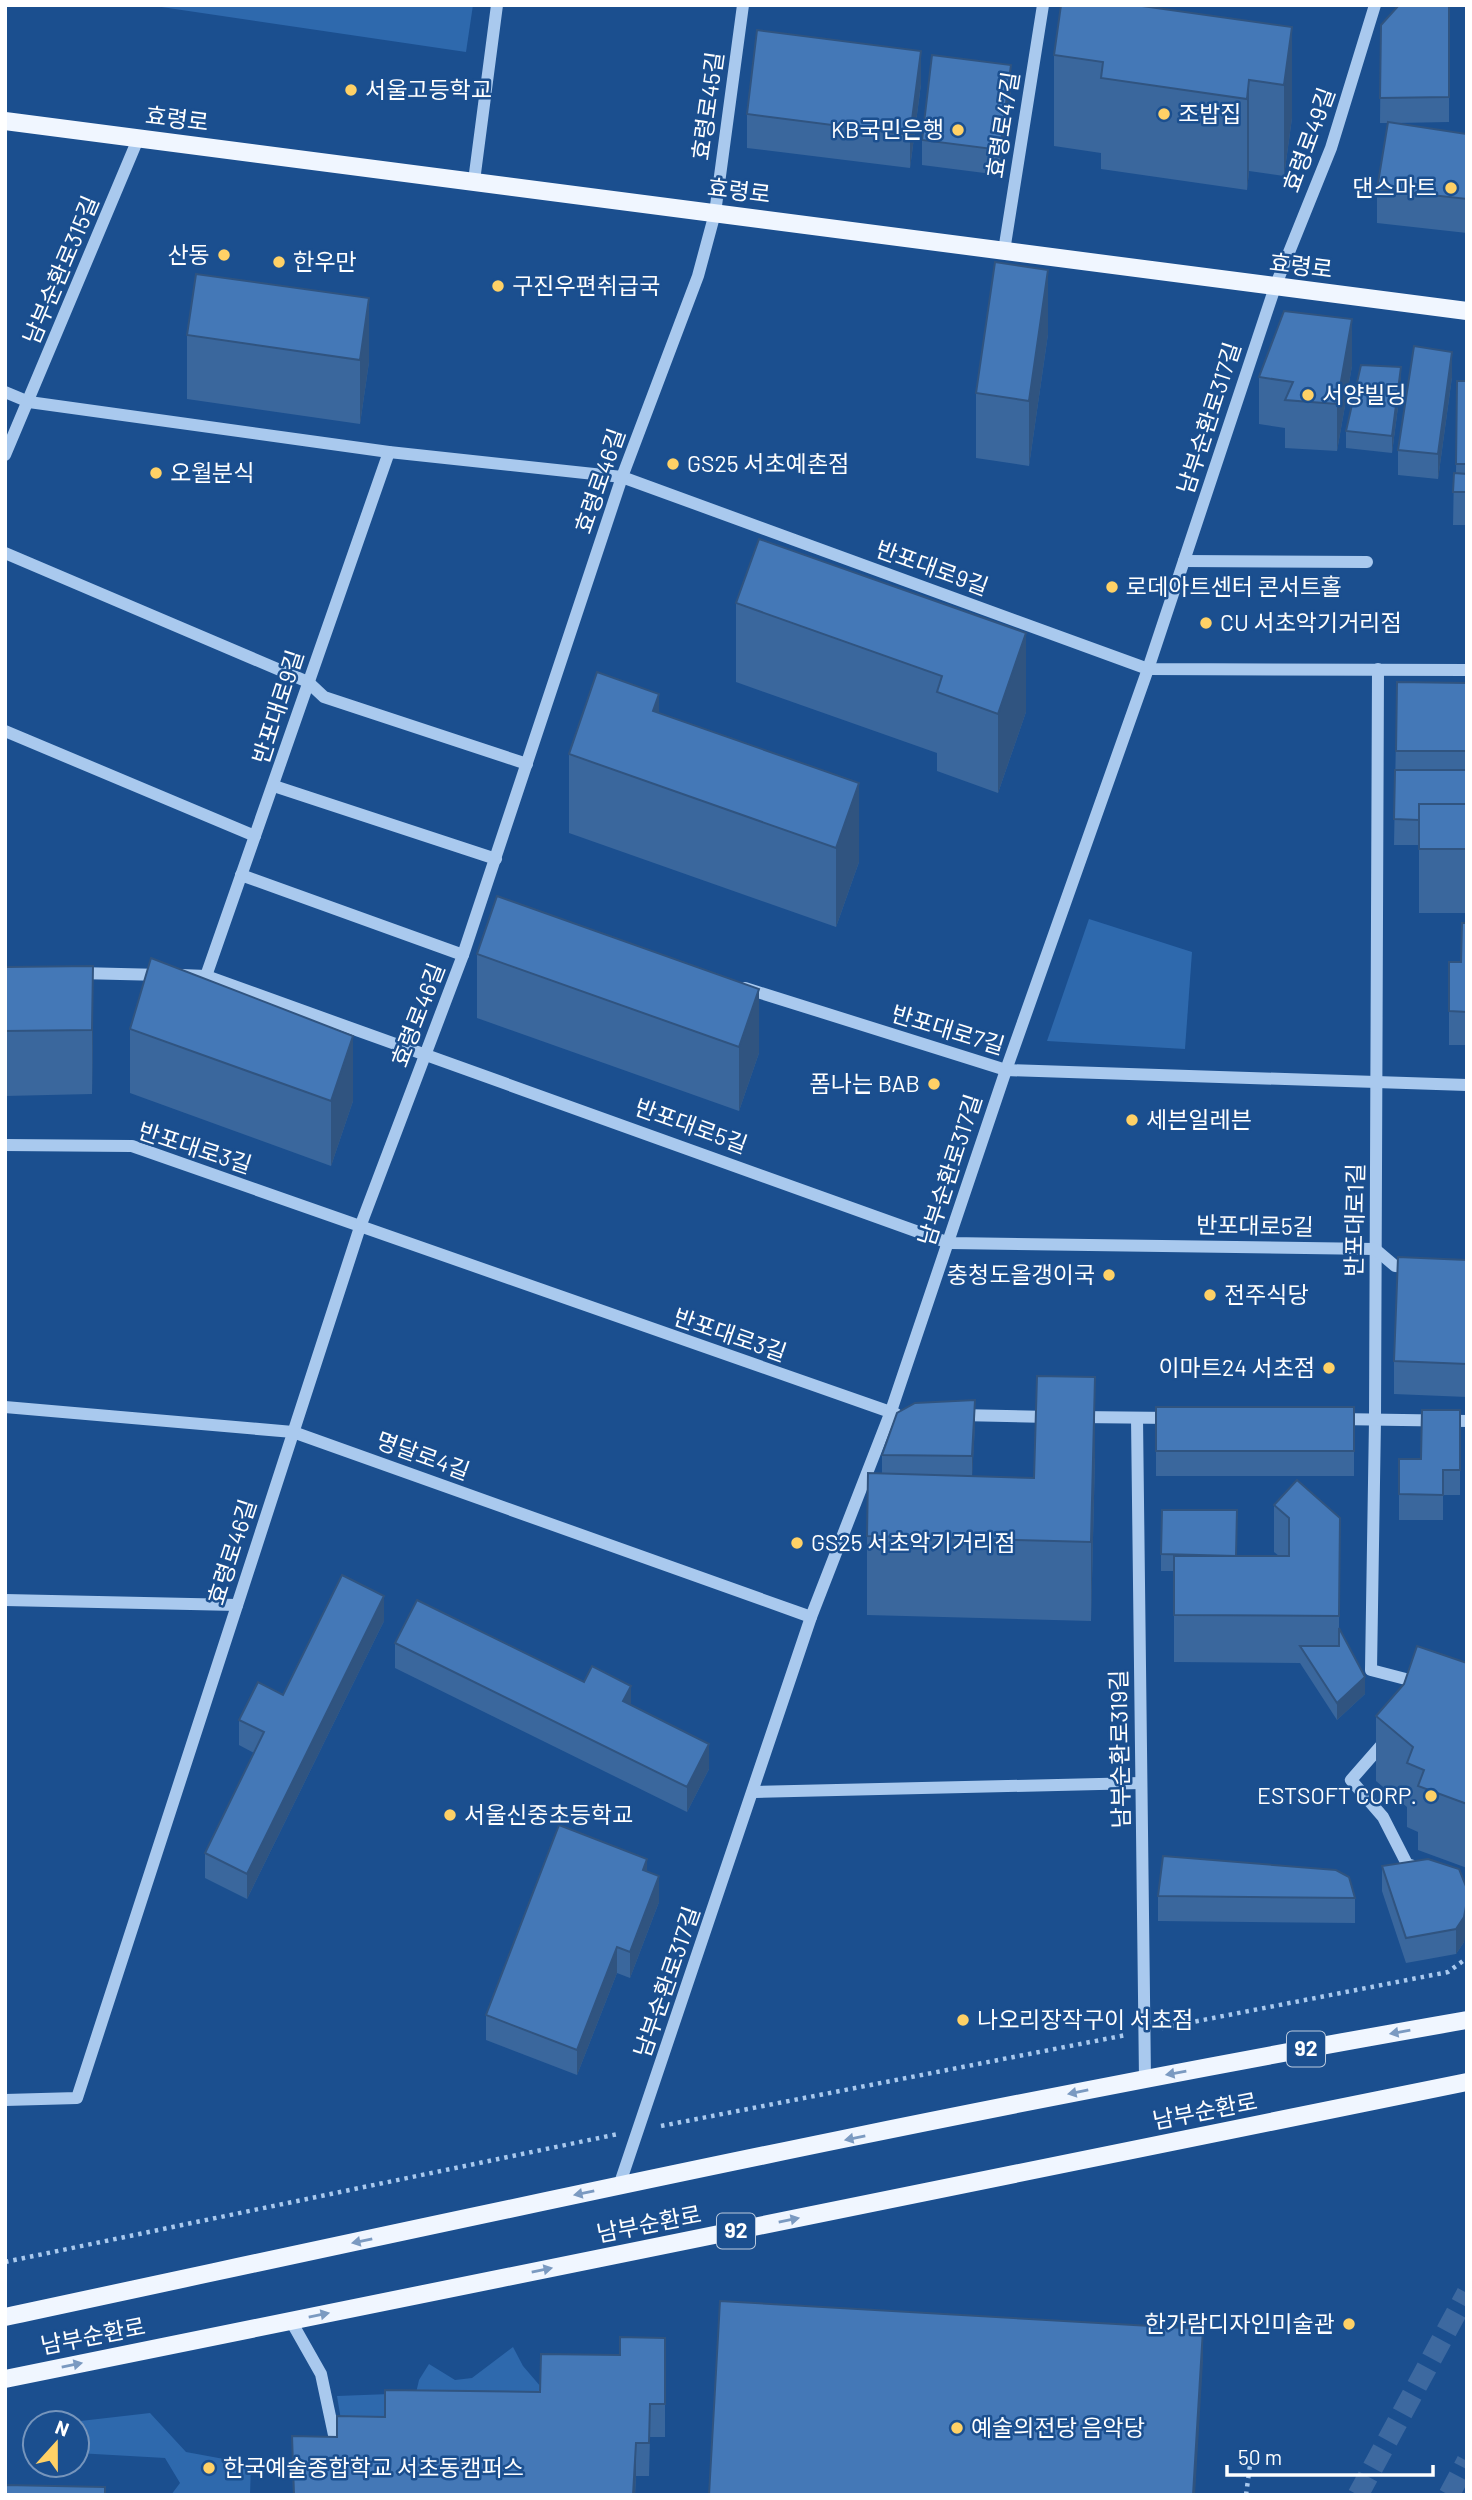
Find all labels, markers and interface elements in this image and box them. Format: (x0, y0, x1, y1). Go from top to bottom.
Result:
street label: 효령로45길 (686, 50, 728, 162)
street label: 효령로47길 (980, 70, 1024, 180)
place label: 서울고등학교 (365, 75, 492, 103)
marker: 서울고등학교 (343, 82, 359, 98)
street label: 효령로49길 (1276, 84, 1340, 196)
place label: 조밥집 (1178, 99, 1241, 127)
street label: 효령로 (144, 100, 210, 136)
marker: 조밥집 (1156, 106, 1172, 122)
place label: KB국민은행 (831, 115, 944, 143)
marker: KB국민은행 (950, 122, 966, 138)
street label: 효령로 (706, 172, 772, 208)
place label: 댄스마트 (1352, 173, 1437, 201)
marker: 댄스마트 (1443, 180, 1459, 196)
street label: 남부순환로315길 (16, 191, 104, 348)
place label: 산동 (168, 240, 210, 268)
marker: 산동 (216, 247, 232, 263)
place label: 한우만 (293, 247, 356, 275)
street label: 효령로 (1268, 247, 1334, 283)
marker: 한우만 (271, 254, 287, 270)
place label: 구진우편취급국 (512, 271, 660, 299)
marker: 구진우편취급국 (490, 278, 506, 294)
street label: 남부순환로317길 (1170, 338, 1246, 497)
place label: 서양빌딩 (1322, 380, 1407, 408)
marker: 서양빌딩 (1300, 387, 1316, 403)
street label: 효령로46길 (568, 425, 630, 537)
place label: GS25 서초예촌점 (687, 449, 849, 477)
marker: GS25 서초예촌점 (665, 456, 681, 472)
place label: 오월분식 (170, 458, 255, 486)
marker: 오월분식 (148, 465, 164, 481)
street label: 반포대로9길 (872, 534, 992, 600)
place label: 로데아트센터 콘서트홀 (1126, 572, 1342, 600)
marker: 로데아트센터 콘서트홀 (1104, 579, 1120, 595)
place label: CU 서초악기거리점 (1220, 608, 1402, 636)
marker: CU 서초악기거리점 (1198, 615, 1214, 631)
street label: 반포대로9길 (246, 646, 309, 767)
street label: 효령로46길 (384, 959, 450, 1071)
street label: 반포대로7길 (888, 999, 1008, 1059)
place label: 폼나는 BAB (810, 1069, 920, 1097)
marker: 폼나는 BAB (926, 1076, 942, 1092)
street label: 남부순환로317길 (911, 1090, 987, 1249)
street label: 반포대로5길 (631, 1092, 751, 1158)
place label: 세븐일레븐 (1146, 1105, 1252, 1133)
marker: 세븐일레븐 (1124, 1112, 1140, 1128)
street label: 반포대로3길 (135, 1116, 256, 1179)
street label: 반포대로1길 (1339, 1163, 1369, 1277)
street label: 반포대로5길 (1196, 1210, 1314, 1240)
place label: 충청도올갱이국 (947, 1260, 1095, 1288)
marker: 충청도올갱이국 (1101, 1267, 1117, 1283)
place label: 전주식당 (1224, 1280, 1309, 1308)
marker: 전주식당 (1202, 1287, 1218, 1303)
street label: 반포대로3길 (670, 1302, 791, 1366)
place label: 이마트24 서초점 (1158, 1353, 1315, 1381)
marker: 이마트24 서초점 (1321, 1360, 1337, 1376)
street label: 명달로4길 (373, 1425, 474, 1485)
street label: 효령로46길 (201, 1495, 261, 1608)
place label: GS25 서초악기거리점 (811, 1528, 1015, 1556)
marker: GS25 서초악기거리점 (789, 1535, 805, 1551)
street label: 남부순환로319길 (1104, 1669, 1134, 1829)
place label: ESTSOFT CORP. (1257, 1781, 1417, 1809)
marker: ESTSOFT CORP. (1423, 1788, 1439, 1804)
place label: 서울신중초등학교 (464, 1800, 633, 1828)
marker: 서울신중초등학교 (442, 1807, 458, 1823)
street label: 남부순환로317길 (627, 1903, 705, 2061)
place label: 나오리장작구이 서초점 (977, 2005, 1193, 2033)
marker: 나오리장작구이 서초점 (955, 2012, 971, 2028)
one-way arrow (1389, 2027, 1411, 2038)
road number: 92 (1287, 2032, 1325, 2066)
one-way arrow (1165, 2068, 1187, 2079)
street label: 남부순환로 (1150, 2086, 1259, 2134)
one-way arrow (1067, 2087, 1089, 2098)
one-way arrow (844, 2133, 866, 2144)
one-way arrow (573, 2188, 595, 2199)
street label: 남부순환로 (594, 2199, 703, 2247)
road number: 92 (717, 2214, 755, 2248)
one-way arrow (778, 2215, 800, 2226)
one-way arrow (351, 2235, 373, 2246)
one-way arrow (531, 2265, 553, 2276)
place label: 한가람디자인미술관 (1145, 2309, 1335, 2337)
one-way arrow (308, 2310, 330, 2321)
street label: 남부순환로 (38, 2311, 147, 2359)
marker: 한가람디자인미술관 (1341, 2316, 1357, 2332)
one-way arrow (61, 2360, 83, 2371)
north arrow (21, 2409, 91, 2479)
place label: 예술의전당 음악당 (971, 2413, 1145, 2441)
text: N (52, 2415, 72, 2441)
marker: 예술의전당 음악당 (949, 2420, 965, 2436)
scale bar (1227, 2434, 1434, 2478)
text: 50 m (1238, 2444, 1282, 2469)
place label: 한국예술종합학교 서초동캠퍼스 (223, 2453, 524, 2481)
marker: 한국예술종합학교 서초동캠퍼스 (201, 2460, 217, 2476)

